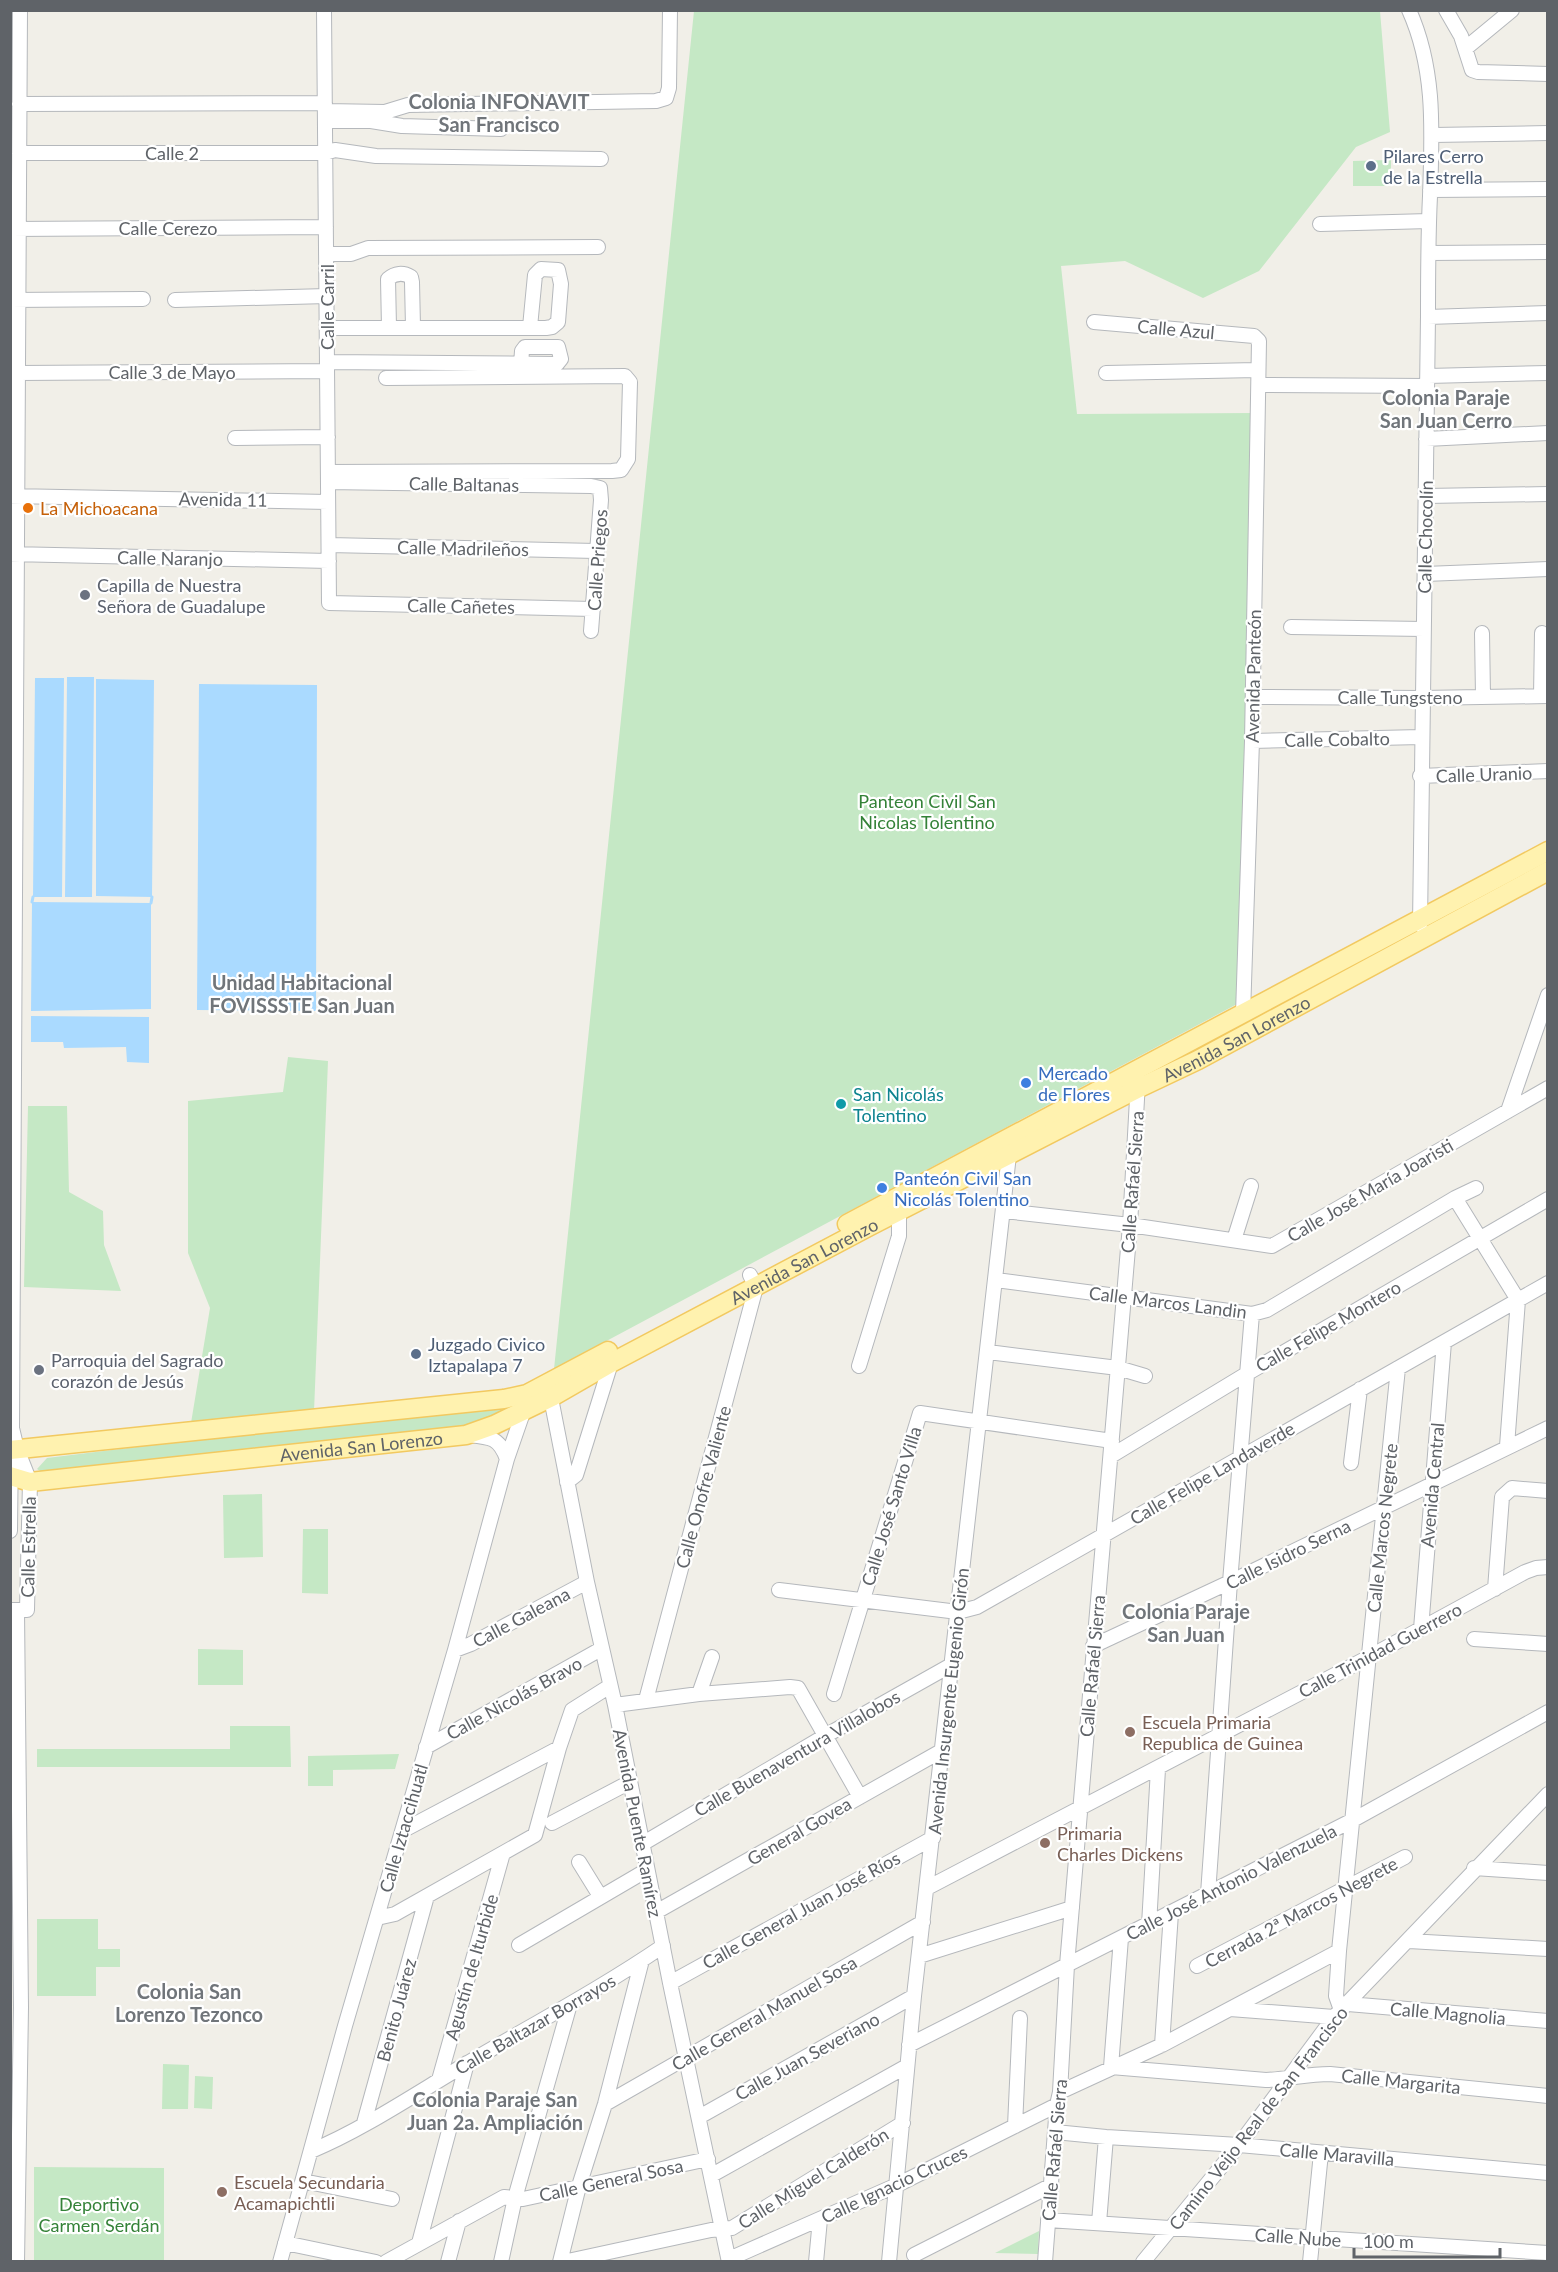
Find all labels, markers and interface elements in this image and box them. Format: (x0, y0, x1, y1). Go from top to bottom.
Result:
district label: Colonia INFONAVIT San Francisco (409, 89, 590, 136)
street label: Calle 2 (145, 142, 199, 164)
place label: Pilares Cerro de la Estrella (1383, 145, 1484, 188)
marker: Pilares Cerro de la Estrella (1364, 159, 1378, 173)
street label: Calle Cerezo (119, 217, 217, 239)
street label: Calle Carril (316, 264, 338, 350)
street label: Calle Azul (1136, 315, 1216, 343)
street label: Calle 3 de Mayo (108, 361, 236, 383)
district label: Colonia Paraje San Juan Cerro (1380, 385, 1512, 432)
street label: Calle Baltanas (409, 472, 520, 496)
street label: Calle Chocolín (1413, 480, 1437, 594)
street label: Avenida 11 (178, 487, 268, 511)
place label: La Michoacana (40, 497, 158, 519)
marker: La Michoacana (21, 501, 35, 515)
street label: Calle Priegos (582, 508, 612, 612)
street label: Calle Madrileños (397, 536, 529, 560)
street label: Calle Naranjo (117, 546, 223, 570)
place label: Capilla de Nuestra Señora de Guadalupe (97, 574, 266, 617)
marker: Capilla de Nuestra Señora de Guadalupe (78, 588, 92, 602)
street label: Calle Cañetes (407, 594, 515, 618)
street label: Avenida Panteón (1241, 609, 1265, 743)
street label: Calle Tungsteno (1337, 686, 1463, 708)
street label: Calle Cobalto (1284, 727, 1390, 751)
street label: Calle Uranio (1435, 761, 1533, 787)
park label: Panteon Civil San Nicolas Tolentino (858, 790, 996, 833)
district label: Unidad Habitacional FOVISSSTE San Juan (209, 970, 395, 1017)
street label: Avenida San Lorenzo (1159, 991, 1314, 1086)
place label: Mercado de Flores (1038, 1062, 1110, 1105)
marker: Mercado de Flores (1019, 1076, 1033, 1090)
place label: San Nicolás Tolentino (853, 1083, 944, 1126)
marker: San Nicolás Tolentino (834, 1097, 848, 1111)
street label: Calle Rafaél Sierra (1116, 1110, 1148, 1254)
street label: Calle José María Joaristi (1283, 1133, 1457, 1247)
place label: Panteón Civil San Nicolás Tolentino (894, 1167, 1032, 1210)
marker: Panteón Civil San Nicolás Tolentino (875, 1181, 889, 1195)
street label: Avenida San Lorenzo (726, 1213, 882, 1309)
street label: Calle Felipe Montero (1251, 1275, 1405, 1377)
street label: Calle Marcos Landin (1088, 1281, 1248, 1323)
place label: Juzgado Civico Iztapalapa 7 (428, 1333, 545, 1376)
marker: Juzgado Civico Iztapalapa 7 (409, 1347, 423, 1361)
place label: Parroquia del Sagrado corazón de Jesús (51, 1349, 223, 1392)
marker: Parroquia del Sagrado corazón de Jesús (32, 1363, 46, 1377)
street label: Calle Onofre Valiente (671, 1403, 735, 1571)
street label: Calle Felipe Landaverde (1126, 1417, 1298, 1529)
street label: Avenida Central (1416, 1422, 1448, 1548)
street label: Calle José Santo Villa (856, 1424, 926, 1588)
street label: Avenida San Lorenzo (278, 1427, 444, 1466)
street label: Calle Marcos Negrete (1362, 1442, 1402, 1614)
street label: Calle Estrella (16, 1496, 40, 1598)
street label: Calle Isidro Serna (1222, 1514, 1354, 1594)
street label: Avenida Insurgente Eugenio Girón (923, 1567, 973, 1835)
street label: Calle Galeana (468, 1582, 574, 1652)
street label: Calle Rafaél Sierra (1075, 1594, 1109, 1738)
street label: Calle Trinidad Guerrero (1295, 1598, 1465, 1702)
district label: Colonia Paraje San Juan (1122, 1599, 1250, 1646)
street label: Calle Nicolás Bravo (442, 1652, 586, 1744)
street label: Calle Buenaventura Villalobos (690, 1685, 904, 1821)
place label: Escuela Primaria Republica de Guinea (1142, 1711, 1303, 1754)
marker: Escuela Primaria Republica de Guinea (1123, 1725, 1137, 1739)
street label: Avenida Puente Ramírez (609, 1727, 667, 1919)
street label: Calle Iztaccihuatl (374, 1761, 432, 1895)
street label: General Govea (743, 1792, 855, 1870)
street label: Calle José Antonio Valenzuela (1122, 1819, 1340, 1945)
place label: Primaria Charles Dickens (1057, 1822, 1183, 1865)
marker: Primaria Charles Dickens (1038, 1836, 1052, 1850)
street label: Calle General Juan José Ríos (698, 1846, 904, 1974)
street label: Cerrada 2ª Marcos Negrete (1201, 1852, 1401, 1972)
street label: Agustín de Iturbide (440, 1891, 502, 2043)
street label: Calle General Manuel Sosa (667, 1951, 861, 2075)
street label: Benito Juárez (372, 1956, 420, 2064)
street label: Calle Baltazar Borrayos (451, 1969, 619, 2079)
district label: Colonia San Lorenzo Tezonco (115, 1979, 263, 2026)
street label: Calle Magnolia (1389, 1997, 1507, 2029)
street label: Camino Veijo Real de San Francisco (1164, 2002, 1352, 2234)
street label: Calle Juan Severiano (731, 2007, 883, 2105)
street label: Calle Margarita (1340, 2064, 1462, 2098)
street label: Calle Rafaél Sierra (1037, 2078, 1071, 2222)
district label: Colonia Paraje San Juan 2a. Ampliación (407, 2087, 583, 2134)
street label: Calle Miguel Calderón (734, 2123, 892, 2233)
street label: Calle Maravilla (1279, 2138, 1395, 2170)
street label: Calle Ignacio Cruces (817, 2140, 971, 2228)
street label: Calle General Sosa (537, 2154, 685, 2206)
place label: Escuela Secundaria Acamapichtli (234, 2171, 385, 2214)
marker: Escuela Secundaria Acamapichtli (215, 2185, 229, 2199)
park label: Deportivo Carmen Serdán (39, 2193, 159, 2236)
scale bar (1354, 2221, 1500, 2259)
street label: Calle Nube (1254, 2223, 1342, 2251)
text: 100 m (1363, 2230, 1414, 2252)

